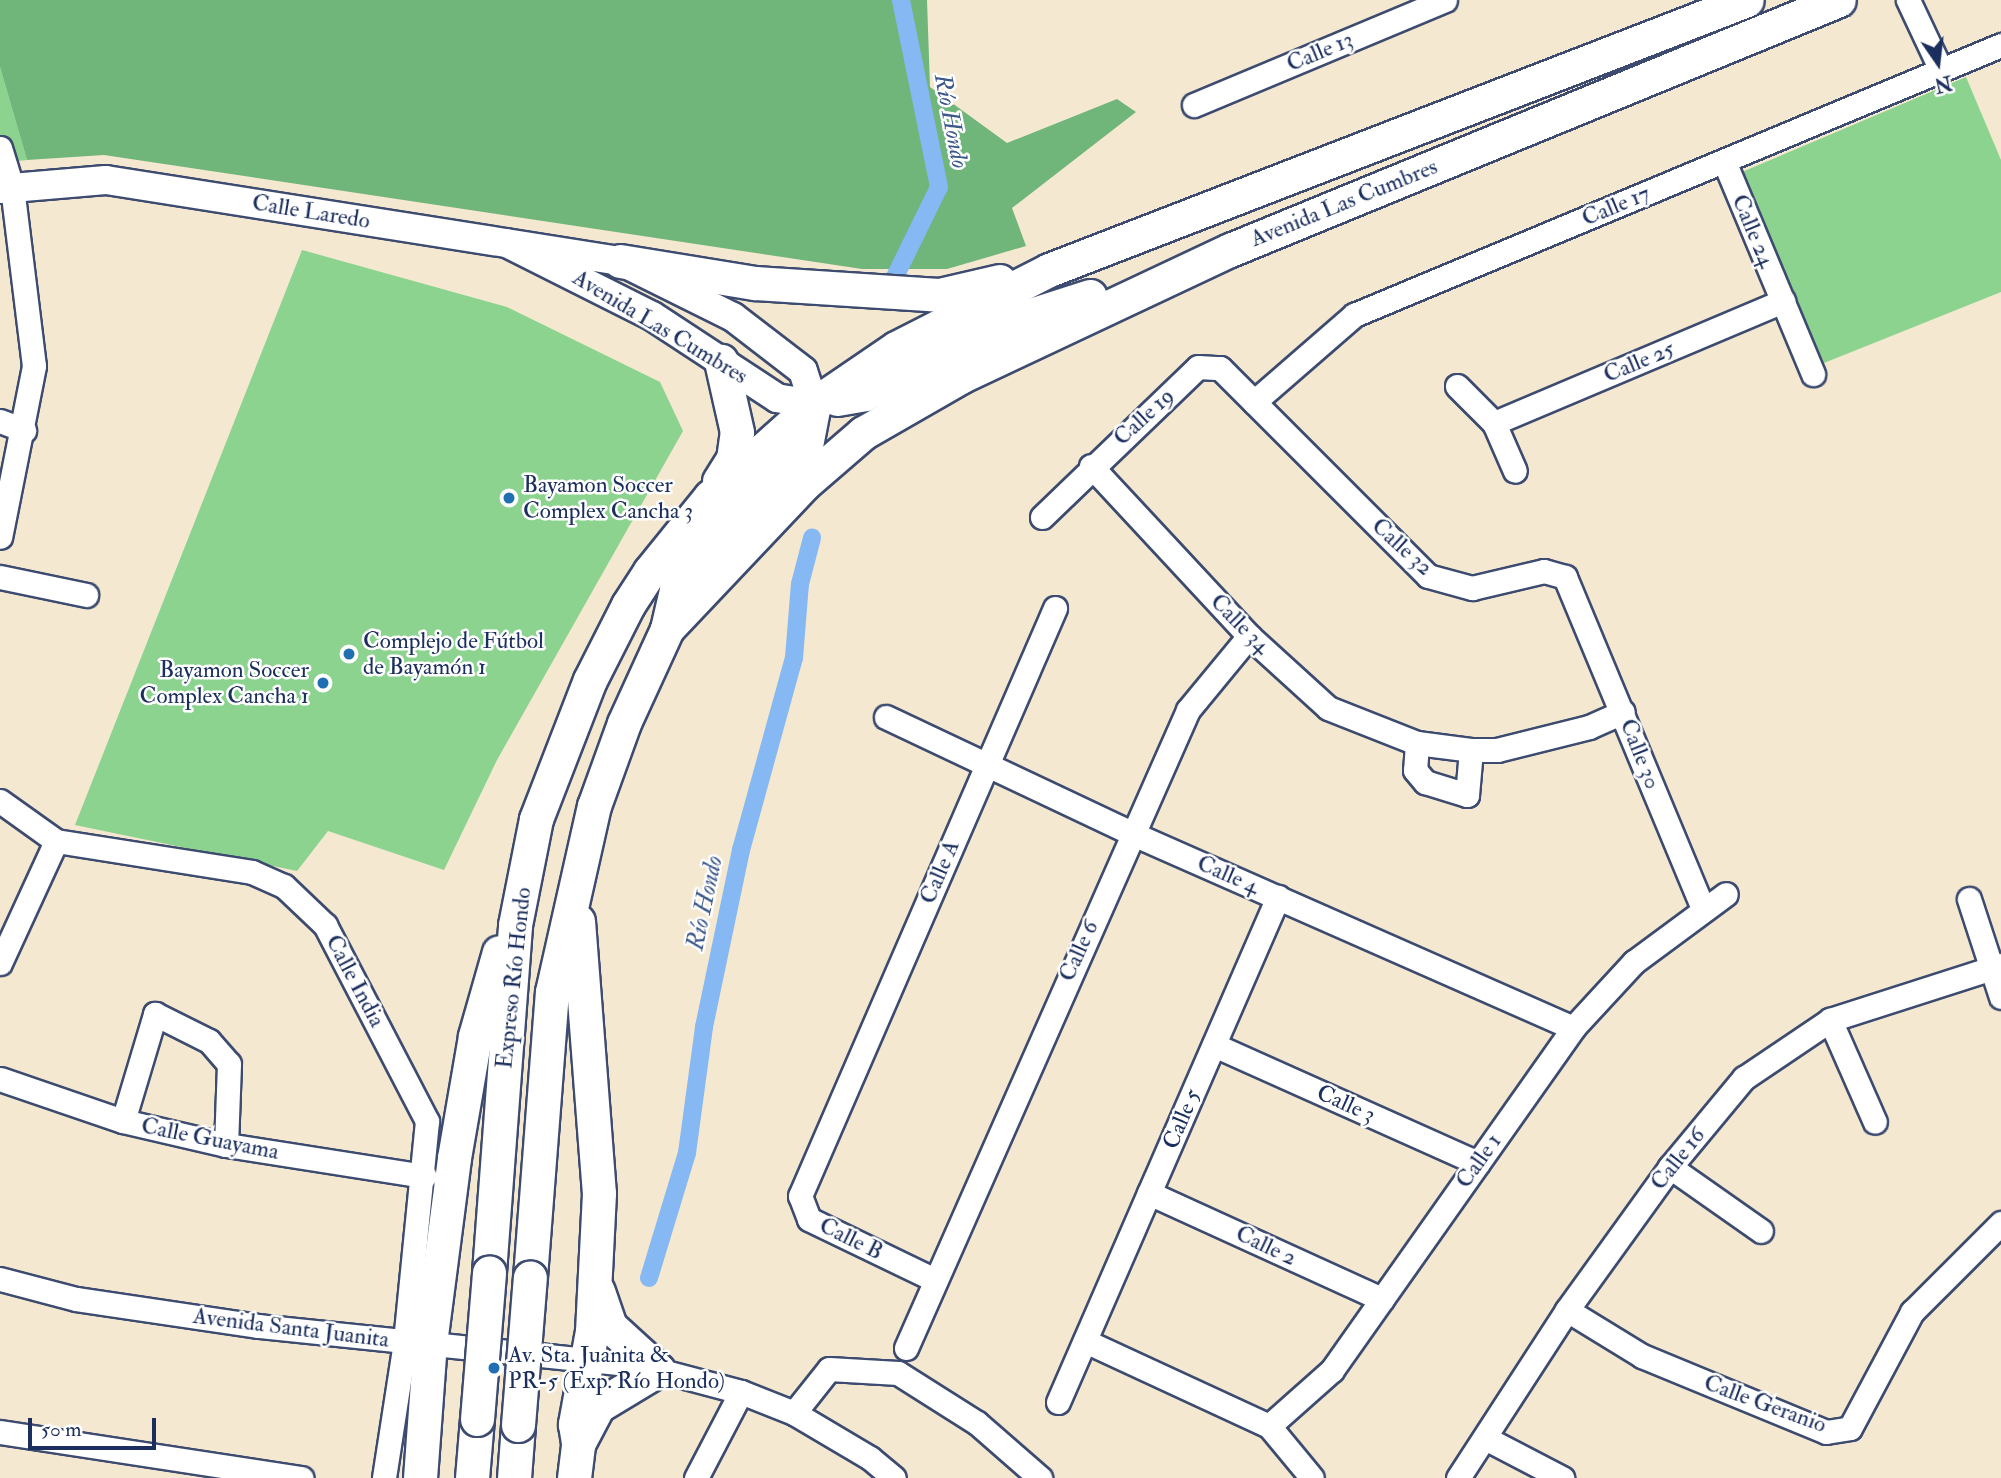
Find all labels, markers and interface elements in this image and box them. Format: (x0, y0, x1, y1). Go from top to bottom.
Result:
street label: Calle 13 (1283, 26, 1357, 78)
north arrow (1903, 28, 1973, 98)
text: N (1932, 70, 1954, 97)
water label: Río Hondo (928, 71, 974, 171)
street label: Avenida Las Cumbres (1246, 153, 1442, 253)
street label: Calle 17 (1578, 179, 1654, 233)
street label: Calle Laredo (250, 189, 372, 235)
street label: Calle 24 (1725, 190, 1781, 272)
street label: Avenida Las Cumbres (568, 264, 752, 390)
street label: Calle 25 (1600, 335, 1678, 389)
street label: Calle 19 (1108, 382, 1180, 452)
place label: Bayamon Soccer Complex Cancha 3 (523, 471, 693, 525)
marker: Bayamon Soccer Complex Cancha 3 (501, 490, 517, 506)
street label: Calle 32 (1366, 512, 1438, 582)
street label: Calle 34 (1204, 588, 1276, 660)
place label: Complejo de Fútbol de Bayamón 1 (363, 627, 544, 681)
marker: Complejo de Fútbol de Bayamón 1 (341, 646, 357, 662)
place label: Bayamon Soccer Complex Cancha 1 (140, 656, 309, 710)
marker: Bayamon Soccer Complex Cancha 1 (315, 675, 331, 691)
street label: Calle 30 (1614, 715, 1666, 793)
street label: Calle A (914, 836, 966, 908)
street label: Calle 4 (1193, 850, 1263, 900)
water label: Río Hondo (681, 853, 729, 953)
street label: Expreso Río Hondo (491, 886, 537, 1070)
street label: Calle 6 (1053, 916, 1105, 986)
street label: Calle India (319, 930, 391, 1032)
street label: Calle 3 (1312, 1079, 1380, 1129)
street label: Calle 5 (1157, 1085, 1207, 1153)
street label: Calle Guayama (139, 1112, 281, 1166)
street label: Calle 16 (1645, 1122, 1711, 1196)
street label: Calle 1 (1450, 1128, 1508, 1194)
street label: Calle B (815, 1212, 887, 1266)
street label: Calle 2 (1231, 1220, 1301, 1272)
street label: Avenida Santa Juanita (191, 1302, 391, 1354)
place label: Av. Sta. Juanita & PR-5 (Exp. Río Hondo) (508, 1341, 725, 1395)
marker: Av. Sta. Juanita & PR-5 (Exp. Río Hondo) (486, 1360, 502, 1376)
street label: Calle Geranio (1700, 1369, 1830, 1439)
scale bar (32, 1404, 159, 1448)
text: 50 m (41, 1416, 82, 1443)

